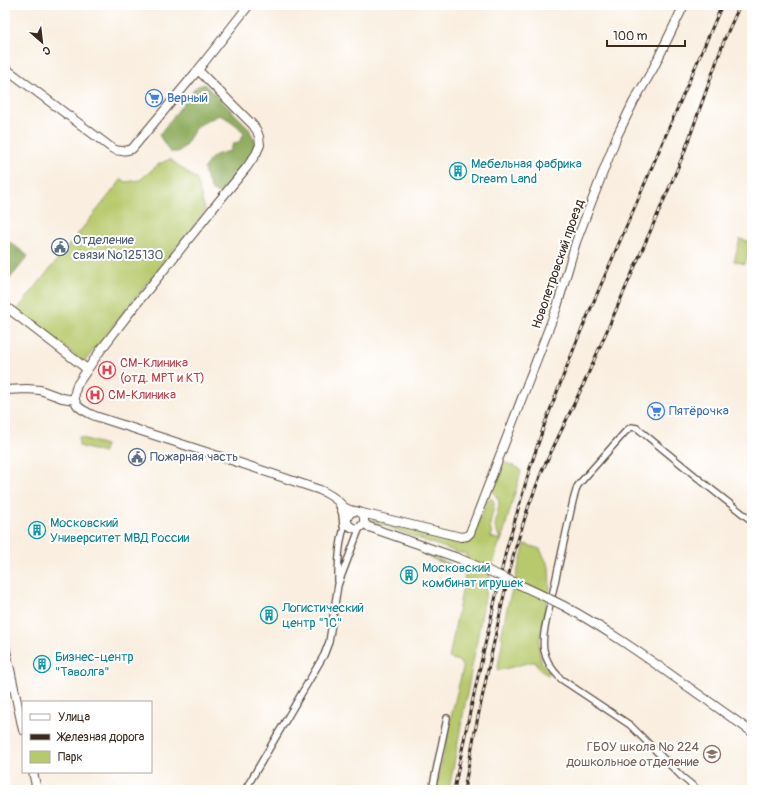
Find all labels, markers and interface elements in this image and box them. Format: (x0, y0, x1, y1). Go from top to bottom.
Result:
north arrow (22, 22, 62, 62)
scale bar (607, 22, 685, 48)
text: 100 m (613, 29, 648, 44)
text: С (40, 43, 53, 58)
supermarket icon: Верный (144, 88, 164, 108)
place label: Верный (167, 90, 208, 106)
place label: Мебельная фабрика Dream Land (471, 156, 582, 187)
building icon: Мебельная фабрика Dream Land (448, 161, 468, 181)
street label: Новопетровский проезд (528, 197, 588, 331)
place label: Отделение связи №125130 (73, 232, 163, 263)
public building icon: Отделение связи №125130 (50, 237, 70, 257)
place label: СМ-Клиника (отд. МРТ и КТ) (120, 355, 205, 386)
hospital icon: СМ-Клиника (отд. МРТ и КТ) (97, 360, 117, 380)
hospital icon: СМ-Клиника (85, 385, 105, 405)
place label: СМ-Клиника (108, 387, 176, 403)
supermarket icon: Пятёрочка (646, 401, 666, 421)
place label: Пятёрочка (669, 403, 729, 419)
public building icon: Пожарная часть (127, 447, 147, 467)
place label: Пожарная часть (150, 449, 238, 465)
place label: Московский Университет МВД России (50, 515, 189, 546)
building icon: Московский Университет МВД России (27, 520, 47, 540)
place label: Московский комбинат игрушек (422, 560, 524, 591)
building icon: Московский комбинат игрушек (399, 565, 419, 585)
place label: Логистический центр "1С" (281, 600, 364, 631)
building icon: Логистический центр "1С" (259, 605, 279, 625)
place label: Бизнес-центр "Таволга" (55, 649, 134, 680)
building icon: Бизнес-центр "Таволга" (32, 654, 52, 674)
legend (22, 701, 152, 773)
text: Улица (58, 710, 90, 725)
text: Железная дорога (56, 730, 145, 745)
place label: ГБОУ школа № 224 дошкольное отделение (566, 739, 700, 770)
school or university icon: ГБОУ школа № 224 дошкольное отделение (702, 744, 722, 764)
text: Парк (58, 750, 83, 765)

